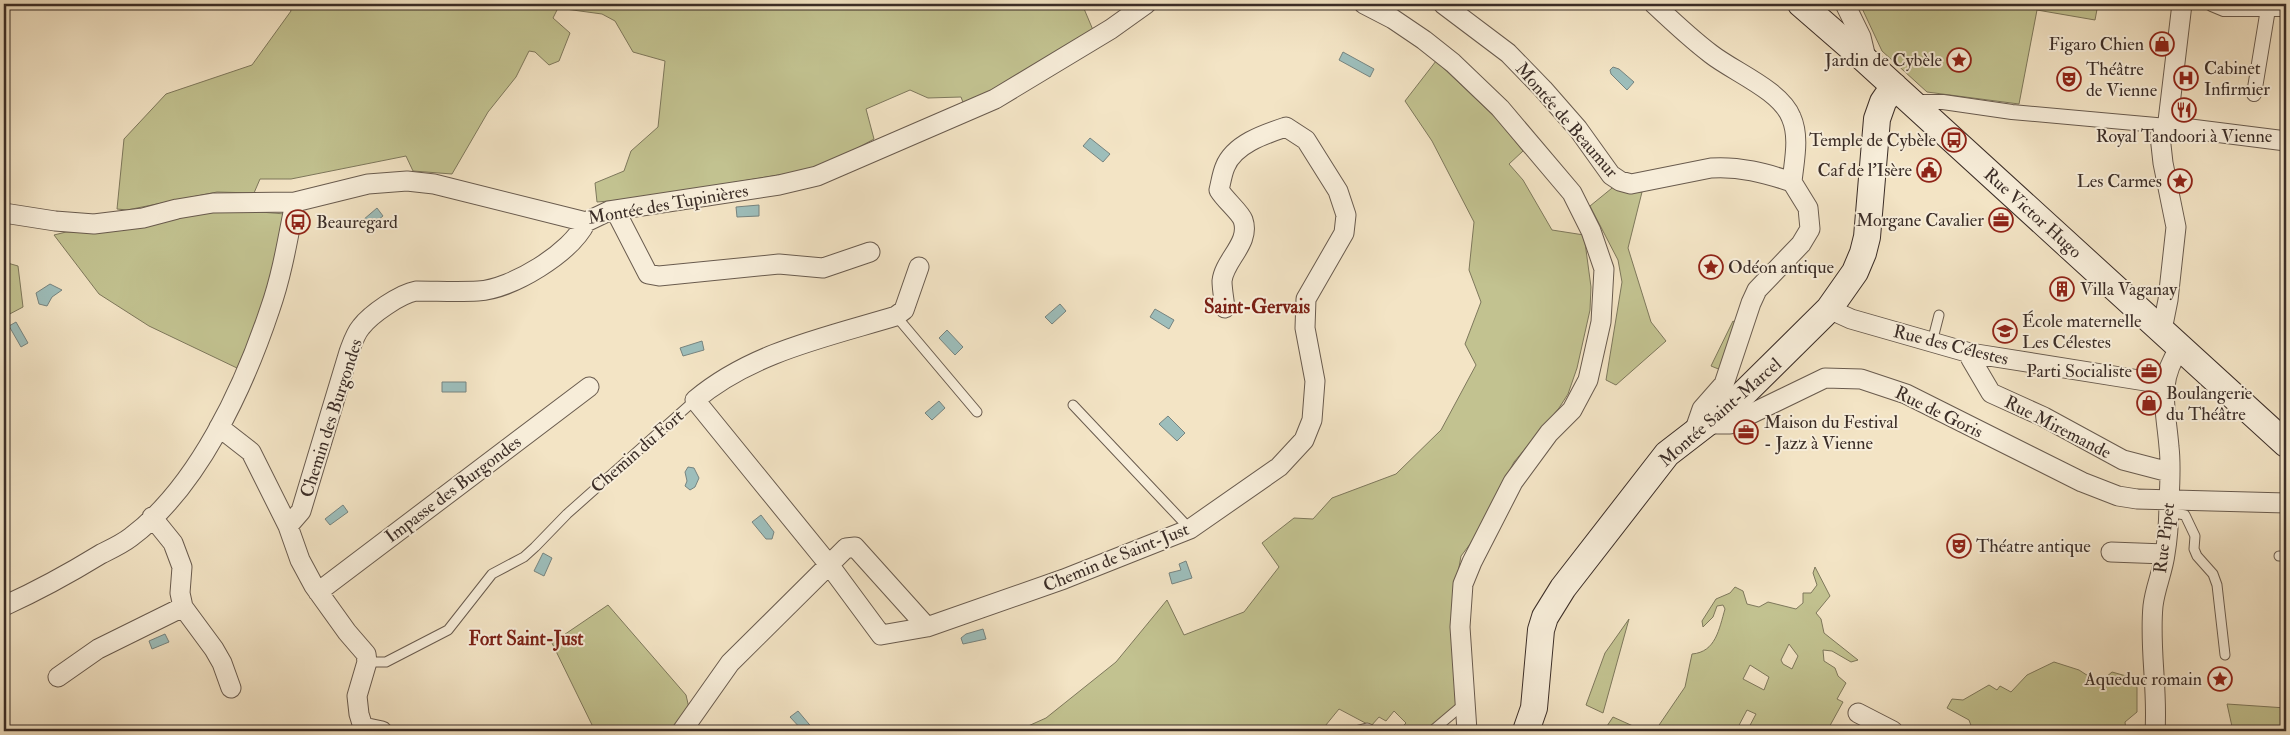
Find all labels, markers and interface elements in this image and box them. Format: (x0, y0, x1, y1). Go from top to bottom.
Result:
shop icon: Figaro Chien (2149, 31, 2175, 57)
place label: Figaro Chien (2049, 33, 2144, 56)
place icon: Jardin de Cybèle (1946, 47, 1972, 73)
place label: Jardin de Cybèle (1824, 49, 1942, 72)
place label: Cabinet Infirmier (2204, 57, 2270, 101)
street label: Montée de Beaumur (1510, 58, 1623, 183)
place label: Théâtre de Vienne (2086, 58, 2158, 102)
hospital icon: Cabinet Infirmier (2173, 65, 2199, 91)
theatre icon: Théâtre de Vienne (2056, 66, 2082, 92)
restaurant icon: Royal Tandoori à Vienne (2171, 97, 2197, 123)
place label: Royal Tandoori à Vienne (2096, 125, 2273, 148)
bus stop icon: Temple de Cybèle (1941, 127, 1967, 153)
place label: Temple de Cybèle (1809, 129, 1936, 152)
public building icon: Caf de l'Isère (1916, 157, 1942, 183)
place label: Caf de l'Isère (1817, 159, 1912, 182)
street label: Rue Victor Hugo (1979, 163, 2087, 264)
place icon: Les Carmes (2167, 168, 2193, 194)
place label: Les Carmes (2077, 170, 2162, 193)
street label: Montée des Tupinières (586, 179, 750, 230)
office icon: Morgane Cavalier (1988, 207, 2014, 233)
bus stop icon: Beauregard (285, 209, 311, 235)
place label: Morgane Cavalier (1856, 209, 1984, 232)
place label: Beauregard (316, 211, 398, 234)
place icon: Odéon antique (1698, 254, 1724, 280)
place label: Odéon antique (1728, 256, 1835, 279)
building icon: Villa Vaganay (2049, 276, 2075, 302)
place label: Villa Vaganay (2080, 278, 2178, 301)
district label: Saint-Gervais (1204, 295, 1310, 319)
place label: École maternelle Les Célestes (2022, 310, 2142, 354)
school or university icon: École maternelle Les Célestes (1992, 318, 2018, 344)
street label: Rue des Célestes (1891, 320, 2011, 371)
street label: Chemin des Burgondes (295, 336, 368, 500)
street label: Montée Saint-Marcel (1654, 353, 1787, 472)
office icon: Parti Socialiste (2136, 358, 2162, 384)
place label: Parti Socialiste (2026, 360, 2132, 383)
street label: Rue de Goris (1891, 381, 1987, 444)
place label: Boulangerie du Théâtre (2166, 382, 2253, 426)
shop icon: Boulangerie du Théâtre (2136, 390, 2162, 416)
street label: Rue Miremande (2001, 391, 2115, 464)
street label: Chemin du Fort (586, 405, 689, 498)
place label: Maison du Festival - Jazz à Vienne (1764, 411, 1899, 455)
office icon: Maison du Festival - Jazz à Vienne (1733, 419, 1759, 445)
street label: Impasse des Burgondes (381, 431, 526, 548)
street label: Rue Pipet (2149, 501, 2180, 575)
street label: Chemin de Saint-Just (1040, 518, 1193, 597)
theatre icon: Théatre antique (1946, 533, 1972, 559)
place label: Théatre antique (1976, 535, 2091, 558)
district label: Fort Saint-Just (469, 627, 584, 651)
place icon: Aqueduc romain (2207, 666, 2233, 692)
place label: Aqueduc romain (2083, 668, 2202, 691)

